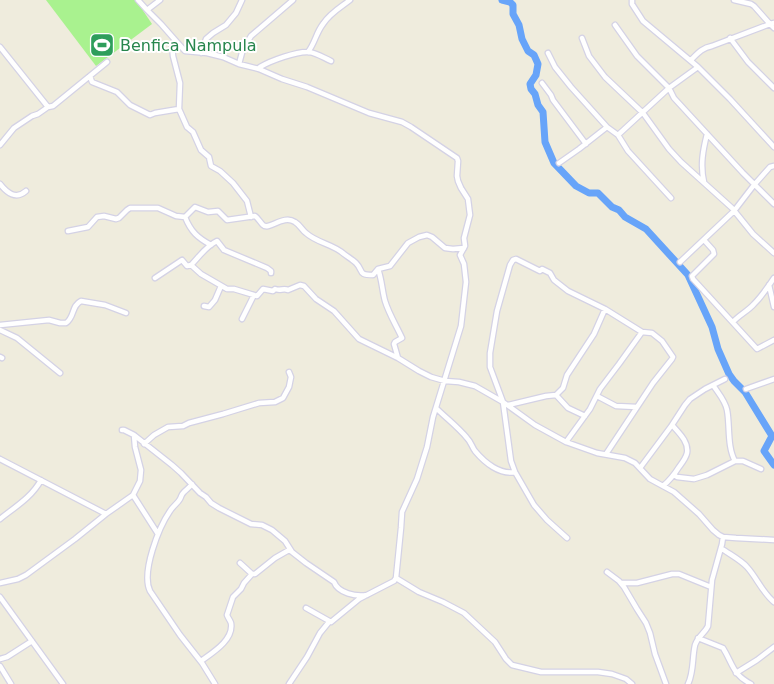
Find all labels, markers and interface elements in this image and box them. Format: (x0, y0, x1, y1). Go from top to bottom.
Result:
sports icon: Benfica Nampula (89, 32, 115, 58)
place label: Benfica Nampula (120, 36, 257, 55)

